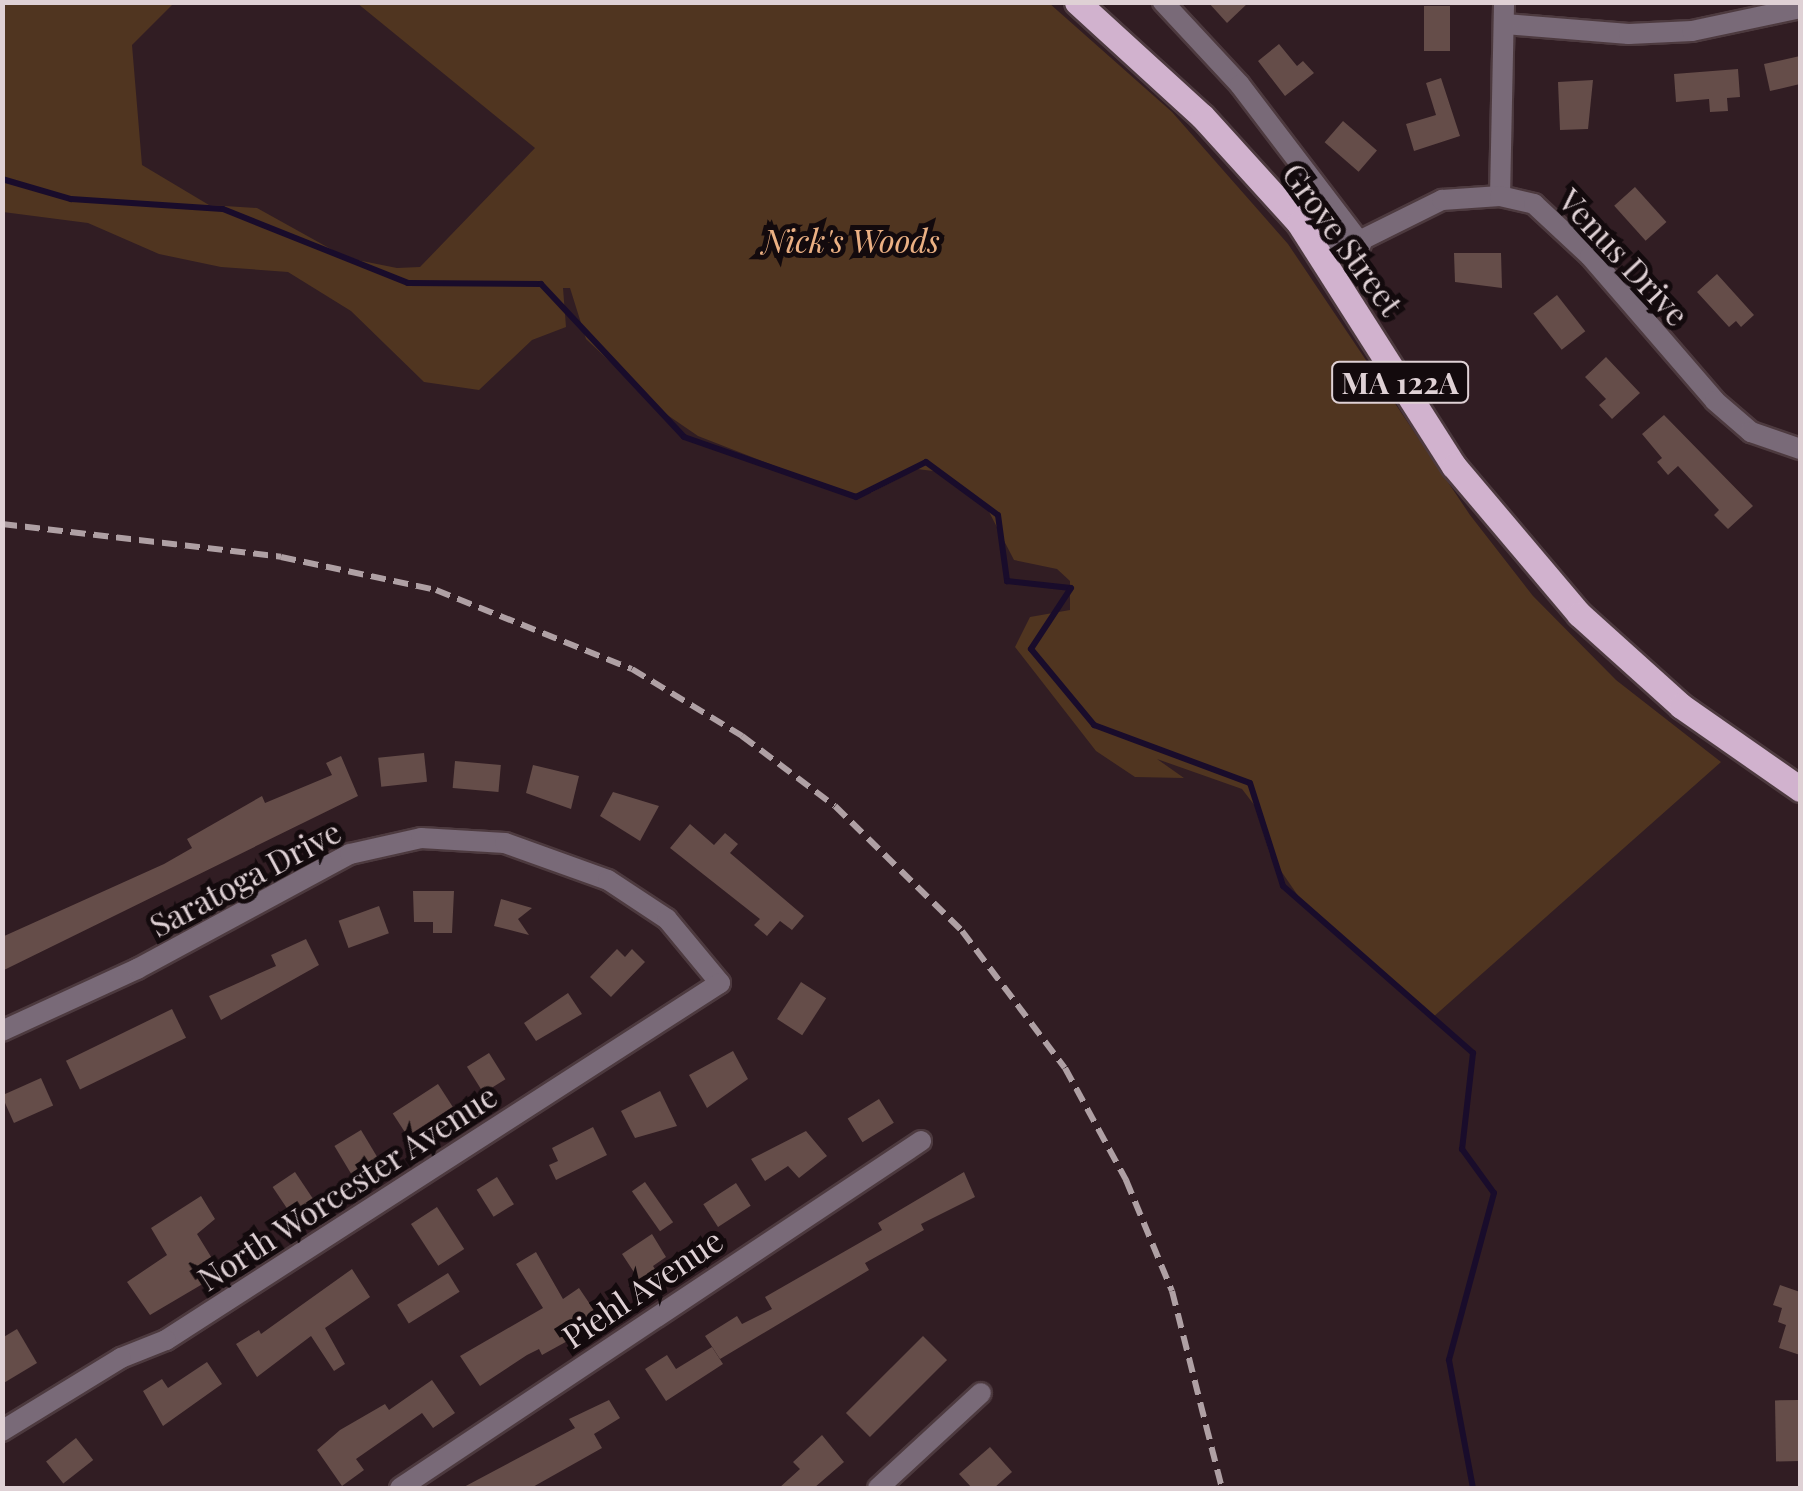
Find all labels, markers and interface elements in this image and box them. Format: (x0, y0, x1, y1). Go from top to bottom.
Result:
street label: Grove Street (1275, 155, 1411, 323)
street label: Venus Drive (1551, 181, 1697, 333)
park label: Nick's Woods (762, 221, 940, 259)
road number: MA 122A (1330, 357, 1470, 407)
street label: Saratoga Drive (143, 812, 347, 944)
street label: North Worcester Avenue (189, 1075, 505, 1299)
street label: Piehl Avenue (554, 1220, 730, 1356)

